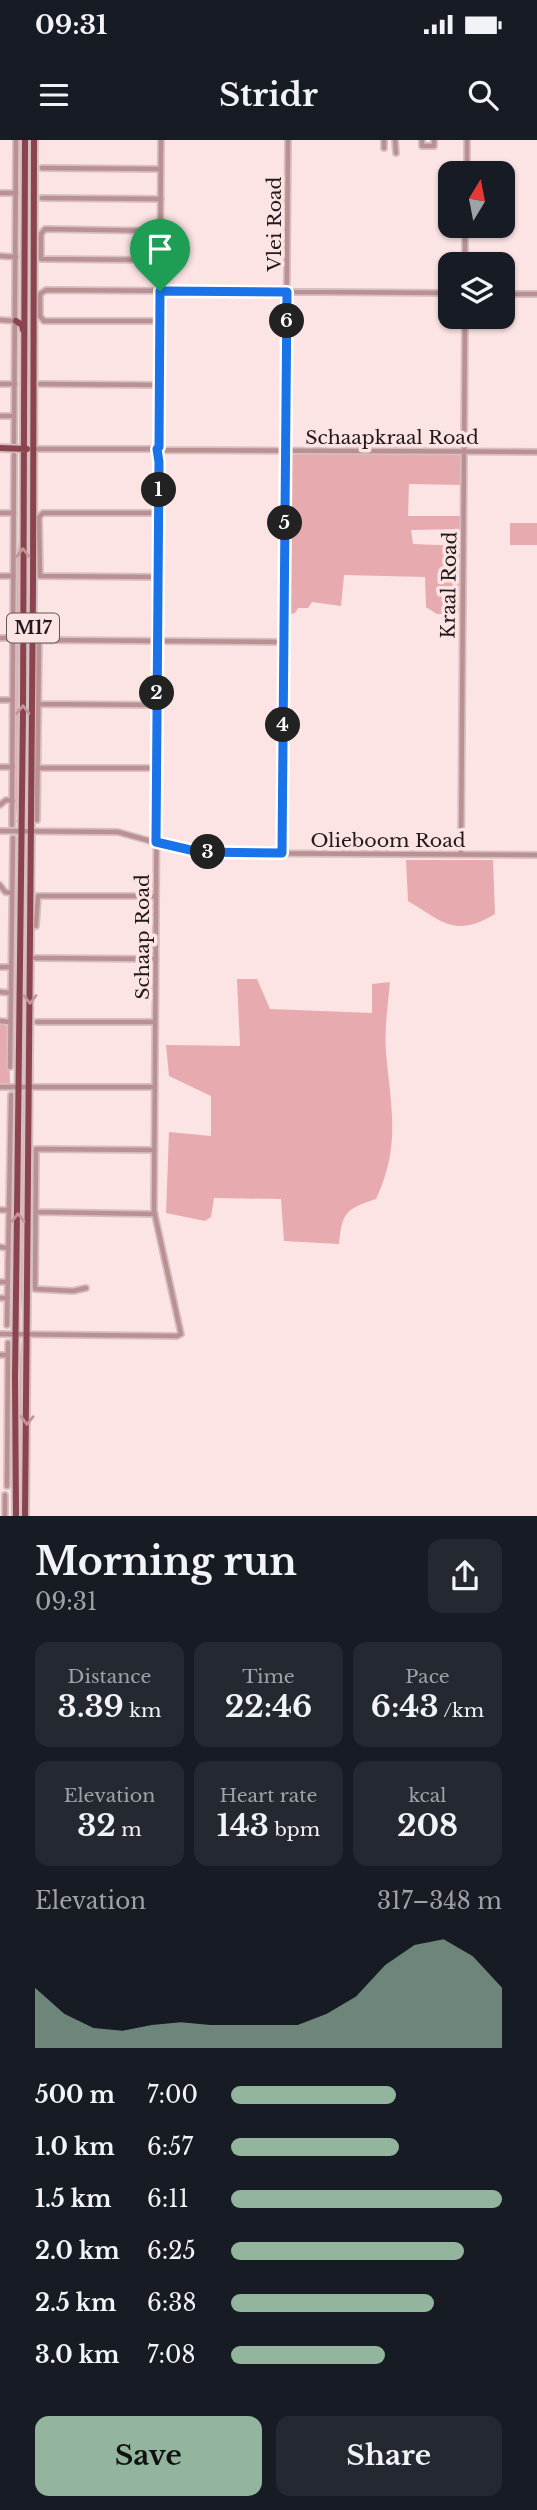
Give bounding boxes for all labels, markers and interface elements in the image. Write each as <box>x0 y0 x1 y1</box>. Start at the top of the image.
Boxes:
text: 09:31 <box>35 9 107 41</box>
text: Stridr <box>219 75 318 115</box>
icon: menu <box>35 76 73 114</box>
icon: search <box>464 76 502 114</box>
north arrow <box>438 161 514 238</box>
map controls <box>438 161 515 329</box>
street label: Vlei Road <box>263 176 286 272</box>
pin <box>130 219 190 291</box>
icon: arrive <box>141 230 179 268</box>
button: layers <box>438 252 515 329</box>
pin: 6 <box>270 304 304 338</box>
text: 6 <box>280 309 293 332</box>
street label: Schaapkraal Road <box>305 426 479 449</box>
pin: 1 <box>142 472 176 508</box>
text: 1 <box>154 478 163 501</box>
pin: 5 <box>268 506 302 540</box>
text: 5 <box>279 511 290 534</box>
street label: Kraal Road <box>437 531 461 639</box>
one-way arrow <box>15 547 31 557</box>
road number: M17 <box>7 614 59 642</box>
pin: 2 <box>140 676 174 710</box>
text: 2 <box>150 681 163 704</box>
one-way arrow <box>15 704 31 715</box>
pin: 4 <box>266 708 300 742</box>
text: 4 <box>276 713 289 736</box>
street label: Olieboom Road <box>311 829 466 852</box>
pin: 3 <box>190 834 226 870</box>
text: 3 <box>201 840 214 863</box>
street label: Schaap Road <box>131 874 154 1000</box>
one-way arrow <box>22 994 38 1005</box>
one-way arrow <box>10 1212 26 1222</box>
one-way arrow <box>19 1415 34 1426</box>
text: Morning run <box>35 1538 297 1585</box>
button: share <box>428 1539 502 1613</box>
text: 09:31 <box>35 1588 97 1616</box>
text: Distance <box>68 1665 151 1688</box>
text: Time <box>242 1665 295 1688</box>
text: Pace <box>405 1665 450 1688</box>
text: 3.39 <box>58 1688 124 1725</box>
text: 22:46 <box>225 1688 312 1725</box>
text: 6:43 <box>371 1688 439 1725</box>
text: km <box>124 1699 161 1722</box>
text: /km <box>439 1699 484 1722</box>
text: Elevation <box>64 1784 155 1807</box>
text: Heart rate <box>220 1784 317 1807</box>
text: kcal <box>409 1784 446 1807</box>
text: 32 <box>77 1807 116 1844</box>
text: 143 <box>217 1807 269 1844</box>
text: 208 <box>397 1807 458 1844</box>
text: m <box>116 1818 142 1841</box>
text: bpm <box>269 1818 320 1841</box>
text: Elevation <box>35 1887 146 1915</box>
text: 317–348 m <box>377 1887 502 1915</box>
text: 500 m <box>35 2081 115 2109</box>
text: 7:00 <box>147 2081 198 2109</box>
text: 1.0 km <box>35 2133 115 2161</box>
text: 6:57 <box>147 2133 193 2161</box>
text: 1.5 km <box>35 2185 112 2213</box>
text: 6:11 <box>147 2185 189 2213</box>
text: 2.0 km <box>35 2237 120 2265</box>
text: 6:25 <box>147 2237 196 2265</box>
text: 2.5 km <box>35 2289 116 2317</box>
text: 6:38 <box>147 2289 196 2317</box>
text: 3.0 km <box>35 2341 119 2369</box>
text: 7:08 <box>147 2341 195 2369</box>
button: Save <box>35 2416 262 2496</box>
button: Share <box>276 2416 502 2496</box>

